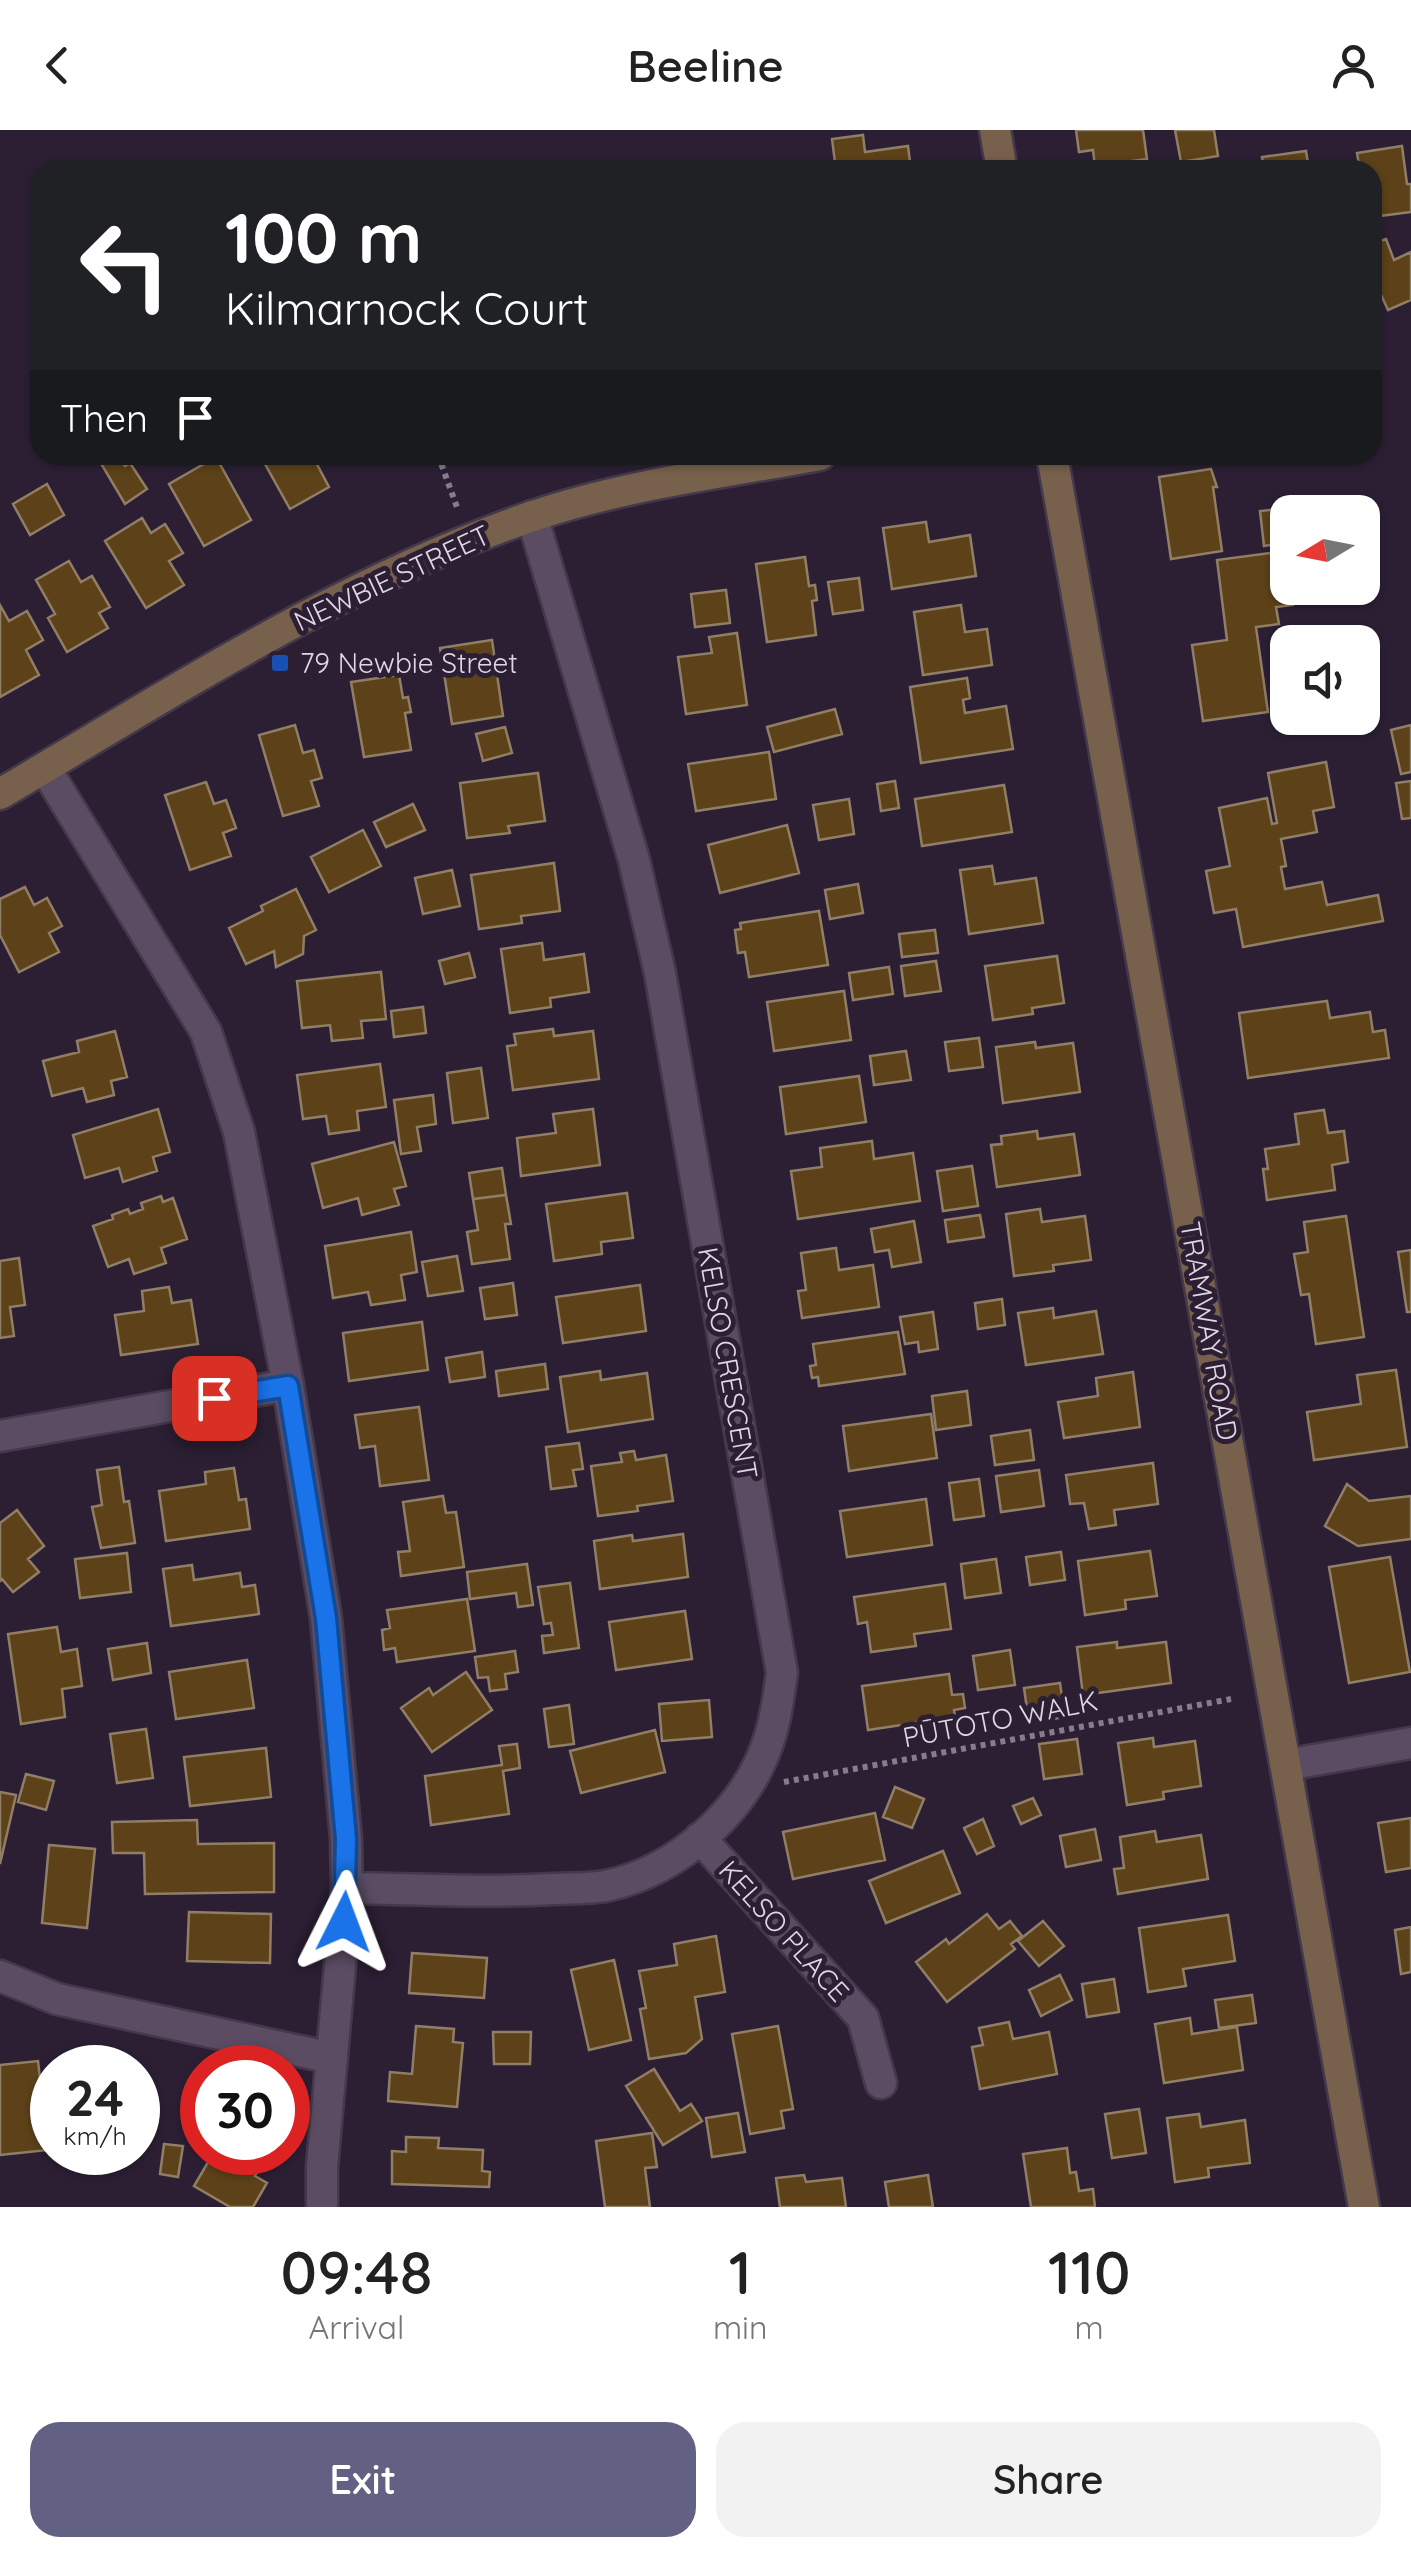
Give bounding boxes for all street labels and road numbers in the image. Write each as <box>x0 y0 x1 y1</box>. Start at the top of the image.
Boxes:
street label: NEWBIE STREET <box>288 517 495 638</box>
street label: TRAMWAY ROAD <box>1173 1219 1246 1443</box>
street label: KELSO CRESCENT <box>691 1244 766 1482</box>
street label: PŪTOTO WALK <box>900 1682 1100 1755</box>
street label: KELSO PLACE <box>712 1853 857 2009</box>

